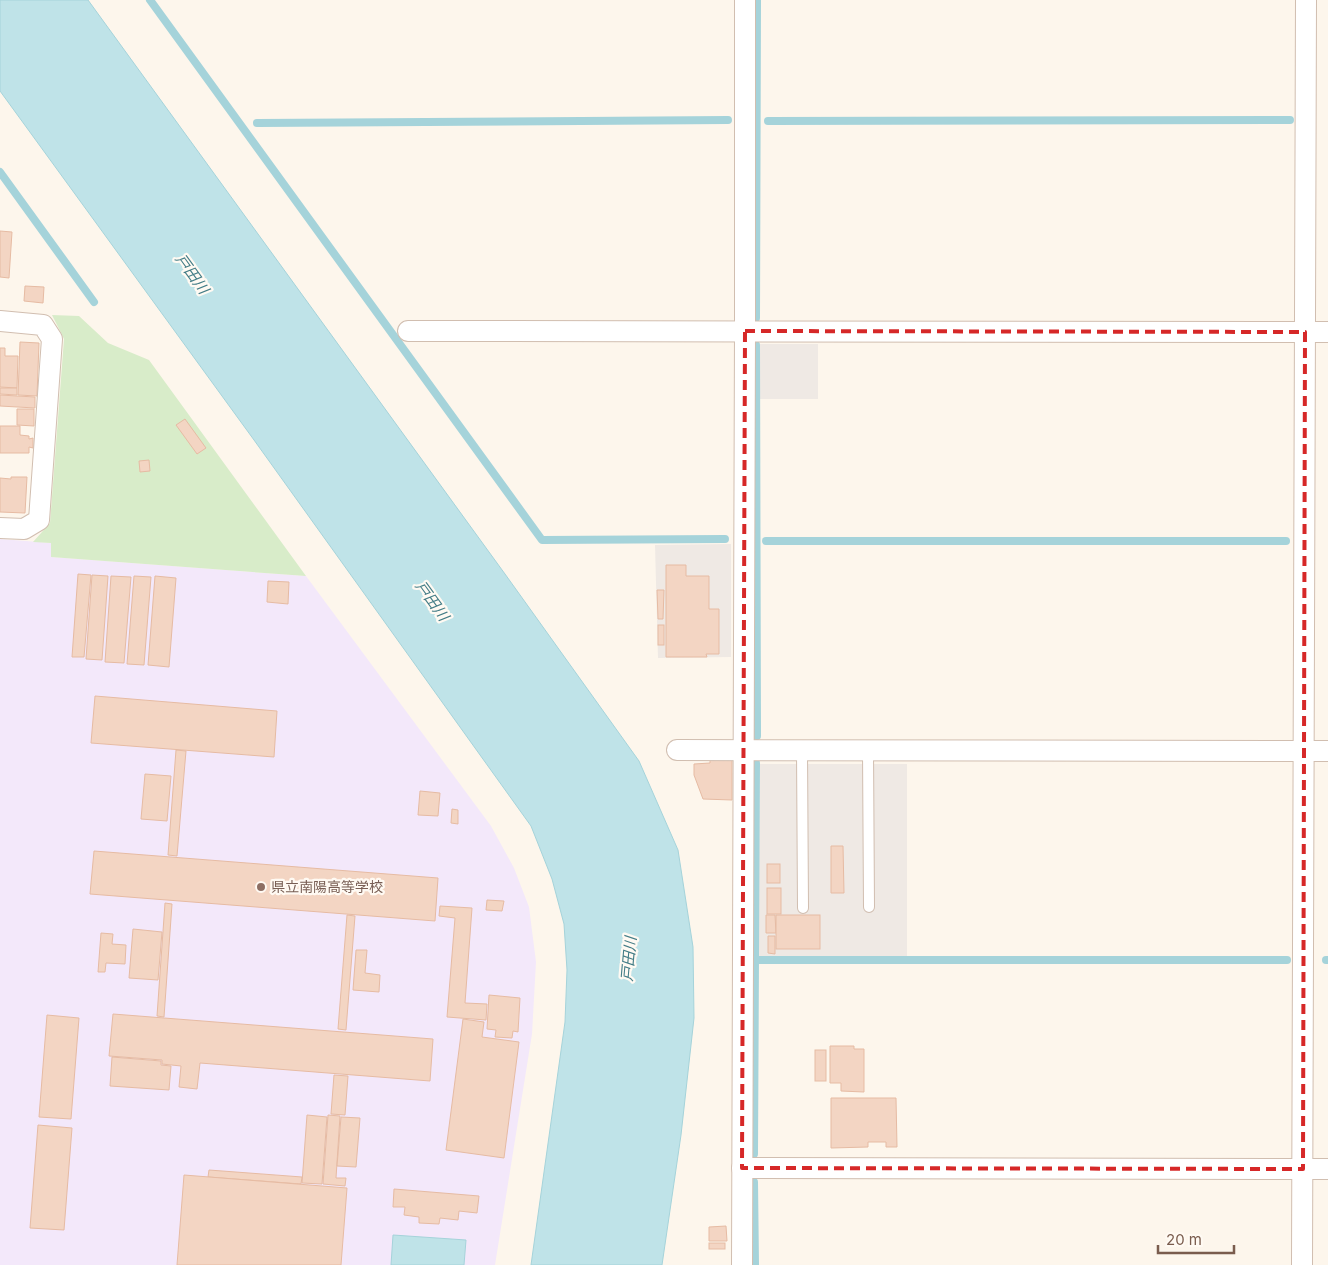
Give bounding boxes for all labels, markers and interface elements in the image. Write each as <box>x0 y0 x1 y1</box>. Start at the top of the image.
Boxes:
water label: 戸田川 <box>171 250 214 299</box>
water label: 戸田川 <box>411 577 454 626</box>
place label: 県立南陽高等学校 <box>271 878 383 895</box>
marker: 県立南陽高等学校 <box>255 881 267 893</box>
water label: 戸田川 <box>617 934 640 982</box>
scale bar <box>1158 1222 1234 1254</box>
text: 20 m <box>1166 1230 1202 1249</box>

